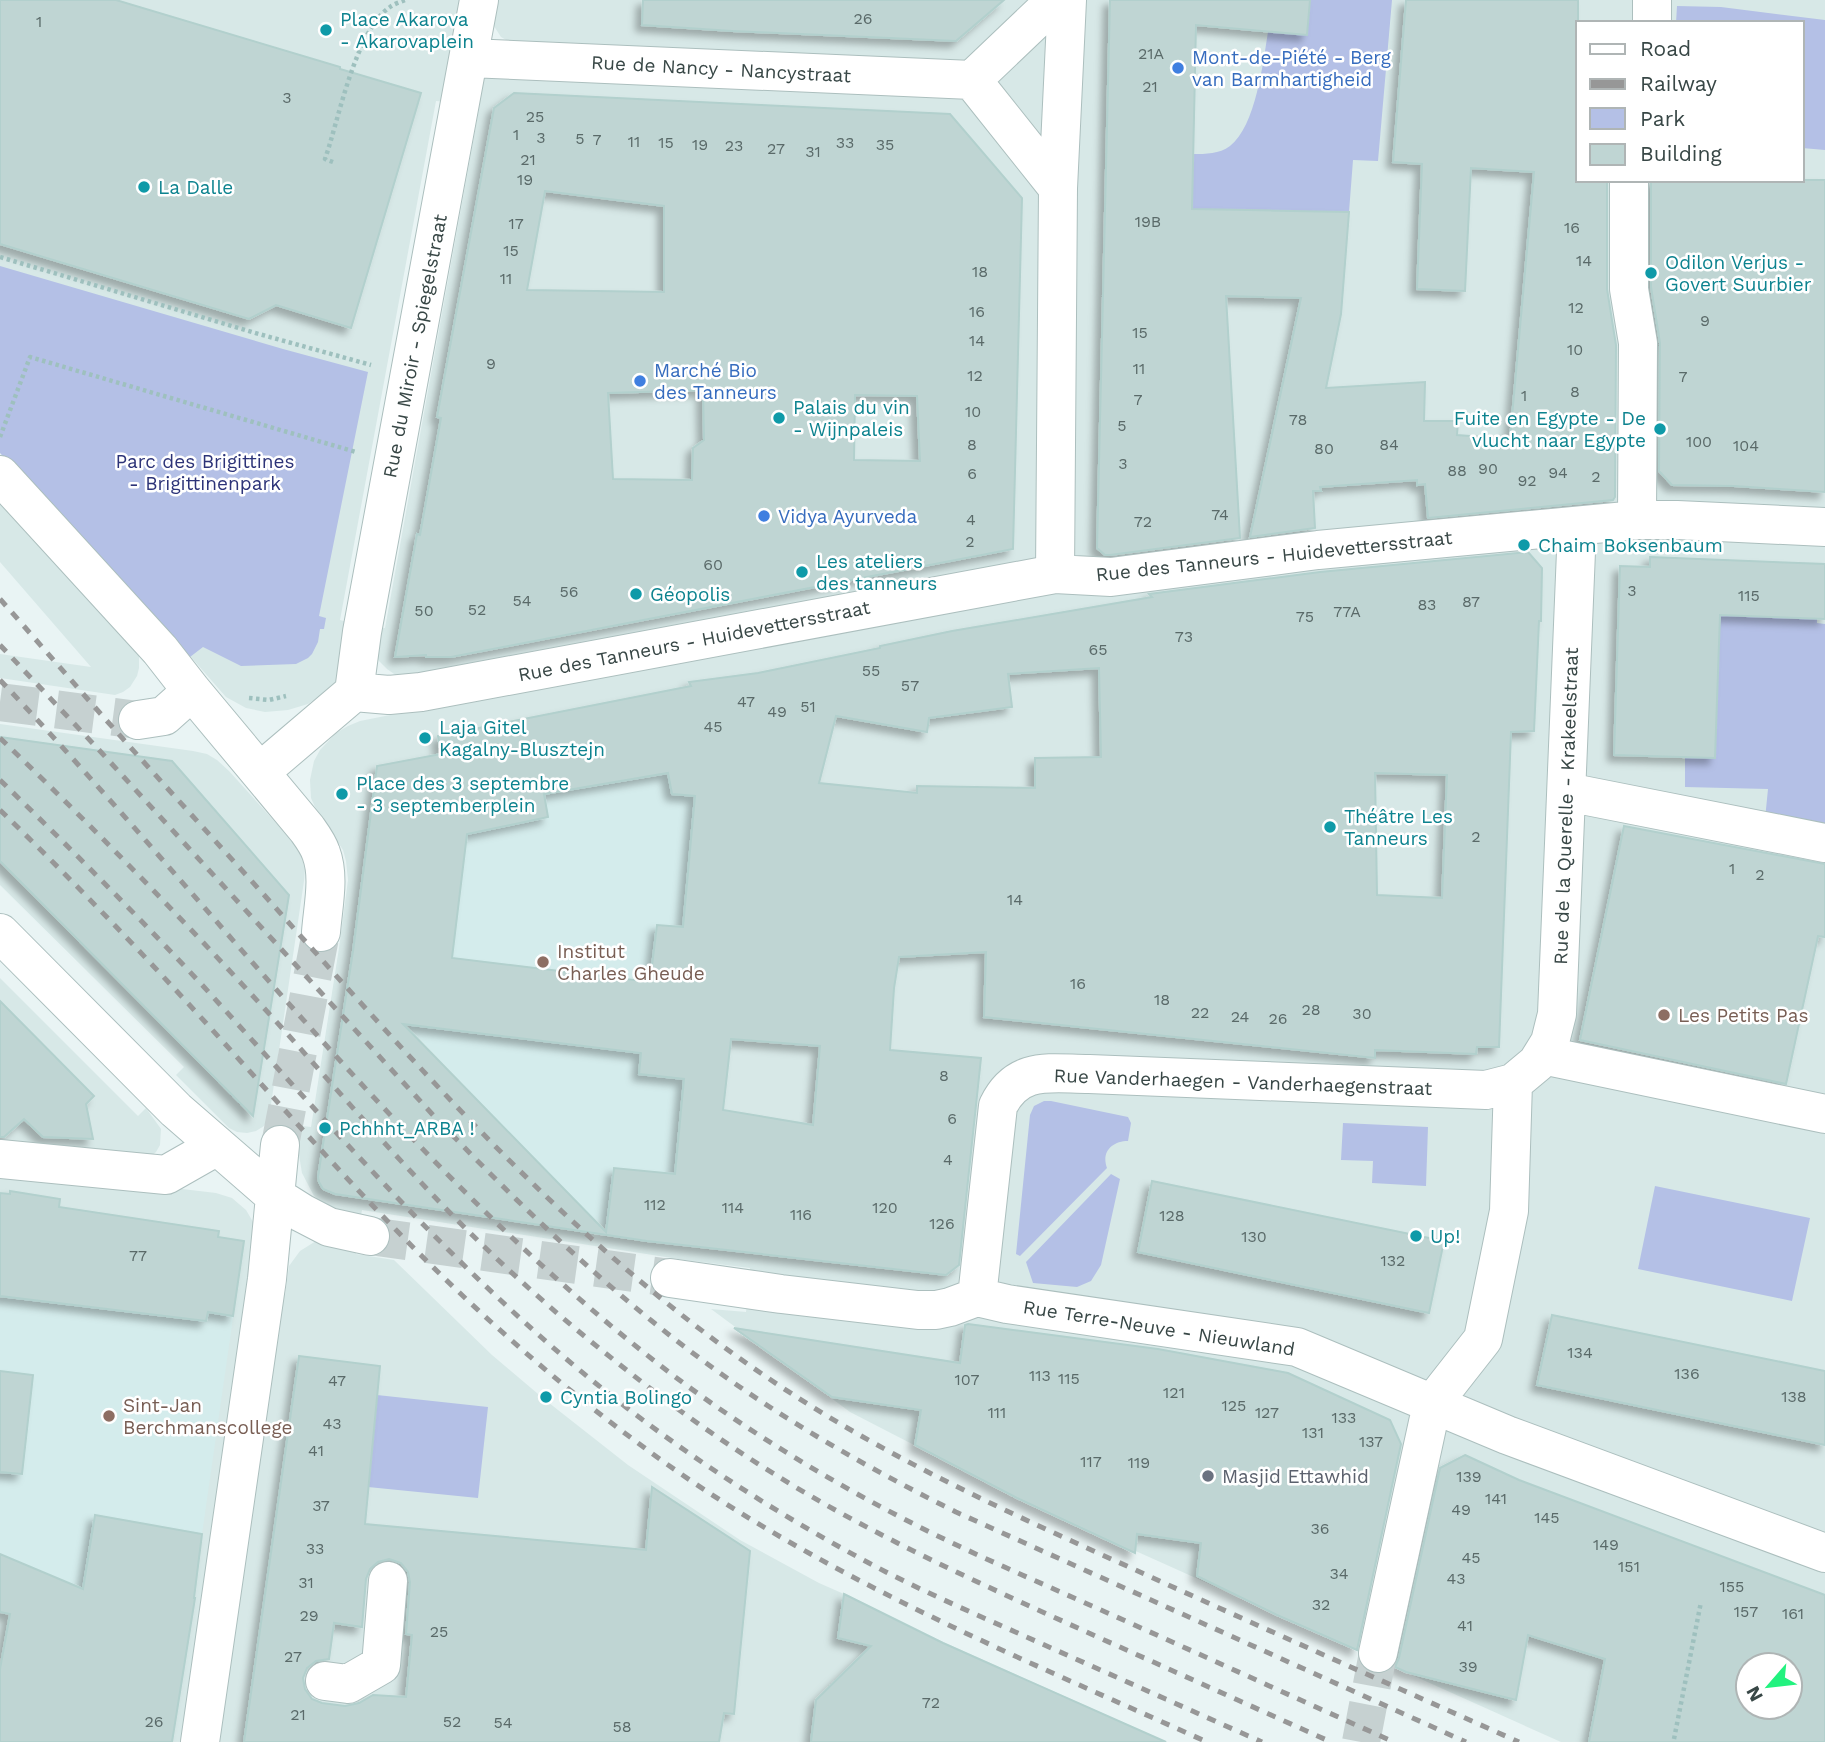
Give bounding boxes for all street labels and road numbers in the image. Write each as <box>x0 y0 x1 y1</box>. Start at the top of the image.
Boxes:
street label: Rue de Nancy - Nancystraat <box>590 51 852 87</box>
street label: Rue du Miroir - Spiegelstraat <box>378 212 452 480</box>
street label: Rue des Tanneurs - Huidevettersstraat <box>1095 526 1453 586</box>
street label: Rue des Tanneurs - Huidevettersstraat <box>516 596 872 686</box>
street label: Rue de la Querelle - Krakeelstraat <box>1549 647 1583 965</box>
street label: Rue Vanderhaegen - Vanderhaegenstraat <box>1053 1064 1433 1100</box>
street label: Rue Terre-Neuve - Nieuwland <box>1021 1295 1297 1361</box>

